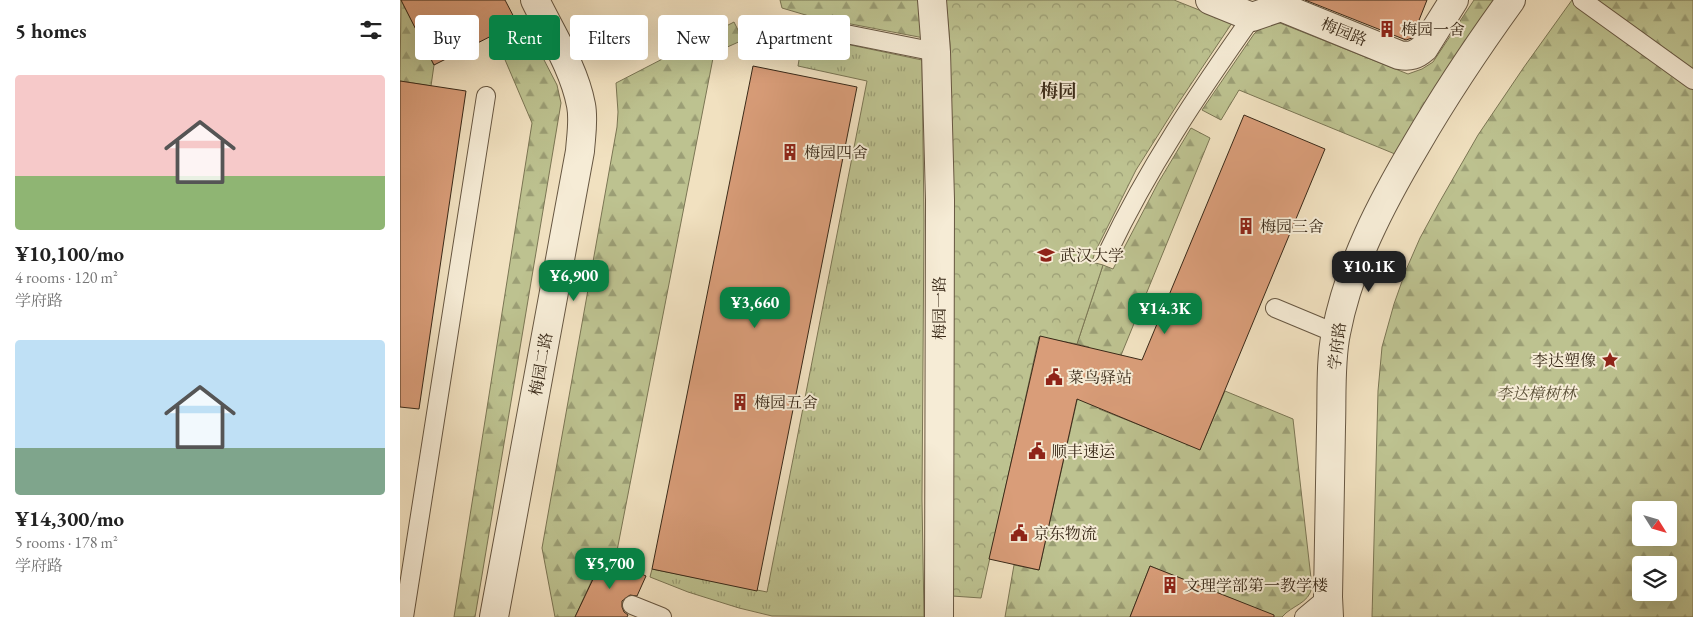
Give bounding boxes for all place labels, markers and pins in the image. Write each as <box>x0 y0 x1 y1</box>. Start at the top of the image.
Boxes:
building icon: 梅园一舍 <box>1377 19 1397 39</box>
place label: 梅园一舍 <box>1401 19 1465 40</box>
building icon: 梅园四舍 <box>780 142 800 162</box>
place label: 梅园四舍 <box>804 142 868 163</box>
building icon: 梅园三舍 <box>1236 216 1256 236</box>
place label: 梅园三舍 <box>1260 216 1324 237</box>
school or university icon: 武汉大学 <box>1036 245 1056 265</box>
place label: 武汉大学 <box>1060 245 1124 266</box>
pin: ¥10.1K <box>1328 250 1410 293</box>
pin: ¥6,900 <box>533 260 615 302</box>
pin: ¥3,660 <box>714 286 796 329</box>
pin: ¥14.3K <box>1124 292 1206 335</box>
place label: 李达塑像 <box>1532 350 1596 371</box>
place icon: 李达塑像 <box>1600 350 1620 370</box>
public building icon: 菜鸟驿站 <box>1044 367 1064 387</box>
place label: 菜鸟驿站 <box>1068 367 1132 388</box>
building icon: 梅园五舍 <box>730 392 750 412</box>
place label: 梅园五舍 <box>754 392 818 413</box>
public building icon: 顺丰速运 <box>1027 441 1047 461</box>
place label: 顺丰速运 <box>1051 441 1115 462</box>
public building icon: 京东物流 <box>1009 523 1029 543</box>
place label: 京东物流 <box>1033 523 1097 544</box>
pin: ¥5,700 <box>569 548 651 590</box>
building icon: 文理学部第一教学楼 <box>1160 575 1180 595</box>
place label: 文理学部第一教学楼 <box>1184 575 1328 596</box>

